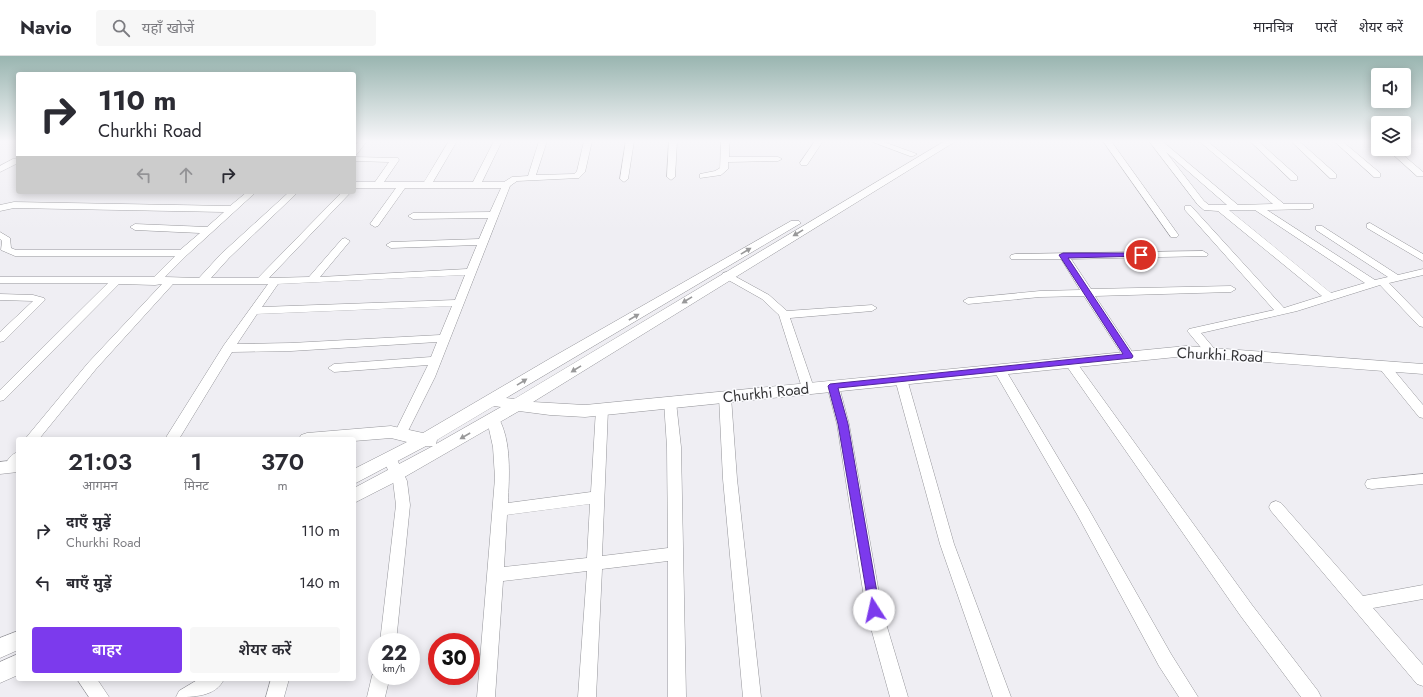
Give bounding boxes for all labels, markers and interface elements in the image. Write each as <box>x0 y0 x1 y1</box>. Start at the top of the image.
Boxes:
search box <box>96 10 376 46</box>
text: Navio <box>20 14 72 41</box>
icon: search <box>110 17 132 39</box>
text: यहाँ खोजें <box>142 17 194 39</box>
text: मानचित्र <box>1253 17 1293 37</box>
text: परतें <box>1315 17 1337 37</box>
text: शेयर करें <box>1359 17 1403 37</box>
map controls <box>1371 68 1411 156</box>
button: sound <box>1371 68 1411 108</box>
text: 110 m <box>98 80 176 121</box>
icon: right <box>32 88 84 140</box>
button: layers <box>1371 116 1411 156</box>
text: Churkhi Road <box>98 118 202 144</box>
icon: left <box>133 164 155 186</box>
icon: ahead <box>175 164 197 186</box>
icon: right <box>217 164 239 186</box>
one-way arrow <box>792 229 804 236</box>
pin <box>1124 238 1158 272</box>
icon: arrive <box>1130 244 1152 266</box>
one-way arrow <box>740 248 752 255</box>
one-way arrow <box>681 297 693 304</box>
one-way arrow <box>628 313 640 320</box>
street label: Churkhi Road <box>1176 342 1264 368</box>
one-way arrow <box>570 365 582 372</box>
street label: Churkhi Road <box>722 378 810 408</box>
one-way arrow <box>516 379 528 386</box>
one-way arrow <box>459 433 471 440</box>
text: 21:03 <box>68 444 132 479</box>
text: 1 <box>191 444 202 479</box>
text: 370 <box>261 444 304 479</box>
text: आगमन <box>82 476 118 495</box>
text: मिनट <box>184 476 209 495</box>
text: m <box>277 476 288 495</box>
text: दाएँ मुड़ें <box>66 511 111 533</box>
icon: right <box>32 520 54 542</box>
text: 110 m <box>301 520 340 542</box>
text: Churkhi Road <box>66 533 141 552</box>
icon: left <box>32 572 54 594</box>
text: बाएँ मुड़ें <box>66 572 112 594</box>
text: 140 m <box>299 572 340 594</box>
position arrow <box>853 589 895 631</box>
button: बाहर <box>32 627 182 673</box>
button: शेयर करें <box>190 627 340 673</box>
speed limit sign: 30 <box>428 633 480 685</box>
text: 22 <box>381 639 407 668</box>
text: km/h <box>383 661 405 676</box>

